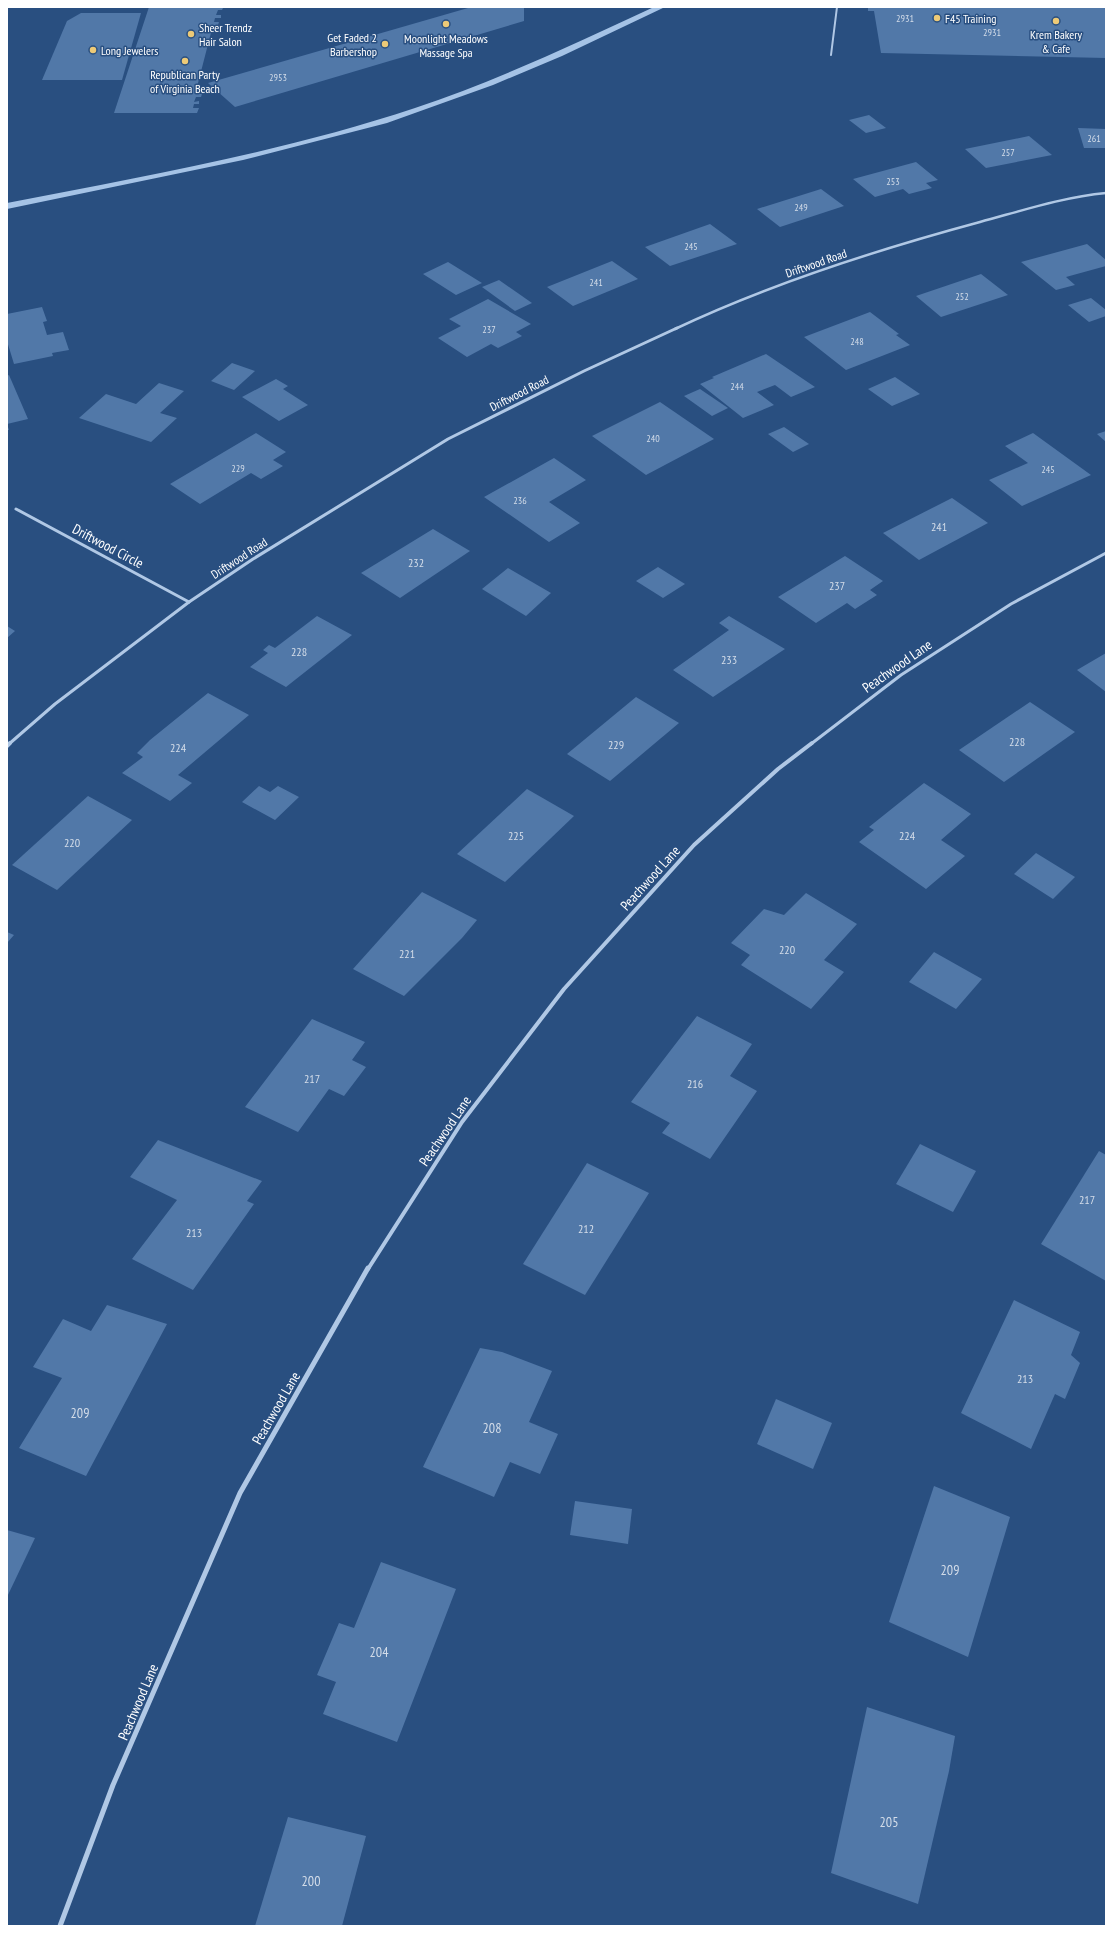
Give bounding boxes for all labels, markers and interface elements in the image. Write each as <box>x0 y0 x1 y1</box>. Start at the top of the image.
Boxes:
place label: F45 Training <box>945 11 996 26</box>
house number: 2931 <box>896 12 914 25</box>
marker: F45 Training <box>932 13 942 23</box>
marker: Krem Bakery & Cafe <box>1051 16 1061 26</box>
marker: Moonlight Meadows Massage Spa <box>441 19 451 29</box>
place label: Sheer Trendz Hair Salon <box>199 20 252 49</box>
house number: 2931 <box>983 26 1001 39</box>
place label: Krem Bakery & Cafe <box>1030 27 1082 56</box>
marker: Sheer Trendz Hair Salon <box>186 29 196 39</box>
place label: Get Faded 2 Barbershop <box>327 30 377 59</box>
place label: Moonlight Meadows Massage Spa <box>404 31 488 60</box>
marker: Get Faded 2 Barbershop <box>380 39 390 49</box>
place label: Long Jewelers <box>101 43 158 58</box>
marker: Long Jewelers <box>88 45 98 55</box>
marker: Republican Party of Virginia Beach <box>180 56 190 66</box>
place label: Republican Party of Virginia Beach <box>150 67 220 96</box>
house number: 2953 <box>269 71 287 84</box>
house number: 261 <box>1087 132 1101 145</box>
house number: 257 <box>1001 146 1015 159</box>
house number: 253 <box>886 175 900 188</box>
house number: 249 <box>794 201 808 214</box>
house number: 245 <box>684 240 698 253</box>
street label: Driftwood Road <box>783 245 849 281</box>
house number: 241 <box>589 276 603 289</box>
house number: 252 <box>955 290 969 303</box>
house number: 237 <box>482 323 496 336</box>
house number: 248 <box>850 335 864 348</box>
street label: Driftwood Road <box>487 372 551 414</box>
house number: 244 <box>730 380 744 393</box>
house number: 240 <box>646 432 660 445</box>
house number: 229 <box>231 462 245 475</box>
house number: 245 <box>1041 463 1055 476</box>
house number: 236 <box>513 494 527 507</box>
house number: 241 <box>931 519 947 534</box>
street label: Driftwood Circle <box>69 520 147 572</box>
street label: Driftwood Road <box>208 534 270 582</box>
house number: 232 <box>408 555 424 570</box>
house number: 237 <box>829 578 845 593</box>
street label: Peachwood Lane <box>859 635 935 697</box>
house number: 228 <box>291 644 307 659</box>
house number: 233 <box>721 652 737 667</box>
house number: 228 <box>1009 734 1025 749</box>
house number: 229 <box>608 737 624 752</box>
house number: 224 <box>170 740 187 755</box>
house number: 225 <box>508 828 524 843</box>
house number: 224 <box>899 828 916 843</box>
house number: 220 <box>64 835 80 850</box>
street label: Peachwood Lane <box>616 842 684 914</box>
house number: 220 <box>779 942 795 957</box>
house number: 221 <box>399 946 415 961</box>
house number: 217 <box>304 1071 320 1086</box>
house number: 216 <box>687 1076 703 1091</box>
street label: Peachwood Lane <box>415 1092 475 1170</box>
house number: 217 <box>1079 1192 1095 1207</box>
house number: 212 <box>578 1221 594 1236</box>
house number: 213 <box>186 1225 202 1240</box>
street label: Peachwood Lane <box>248 1368 304 1448</box>
house number: 213 <box>1017 1371 1033 1386</box>
house number: 209 <box>71 1404 89 1422</box>
house number: 208 <box>483 1419 501 1437</box>
house number: 209 <box>941 1561 959 1579</box>
house number: 204 <box>370 1643 389 1661</box>
street label: Peachwood Lane <box>114 1661 162 1743</box>
house number: 205 <box>880 1813 898 1831</box>
house number: 200 <box>302 1872 320 1890</box>

